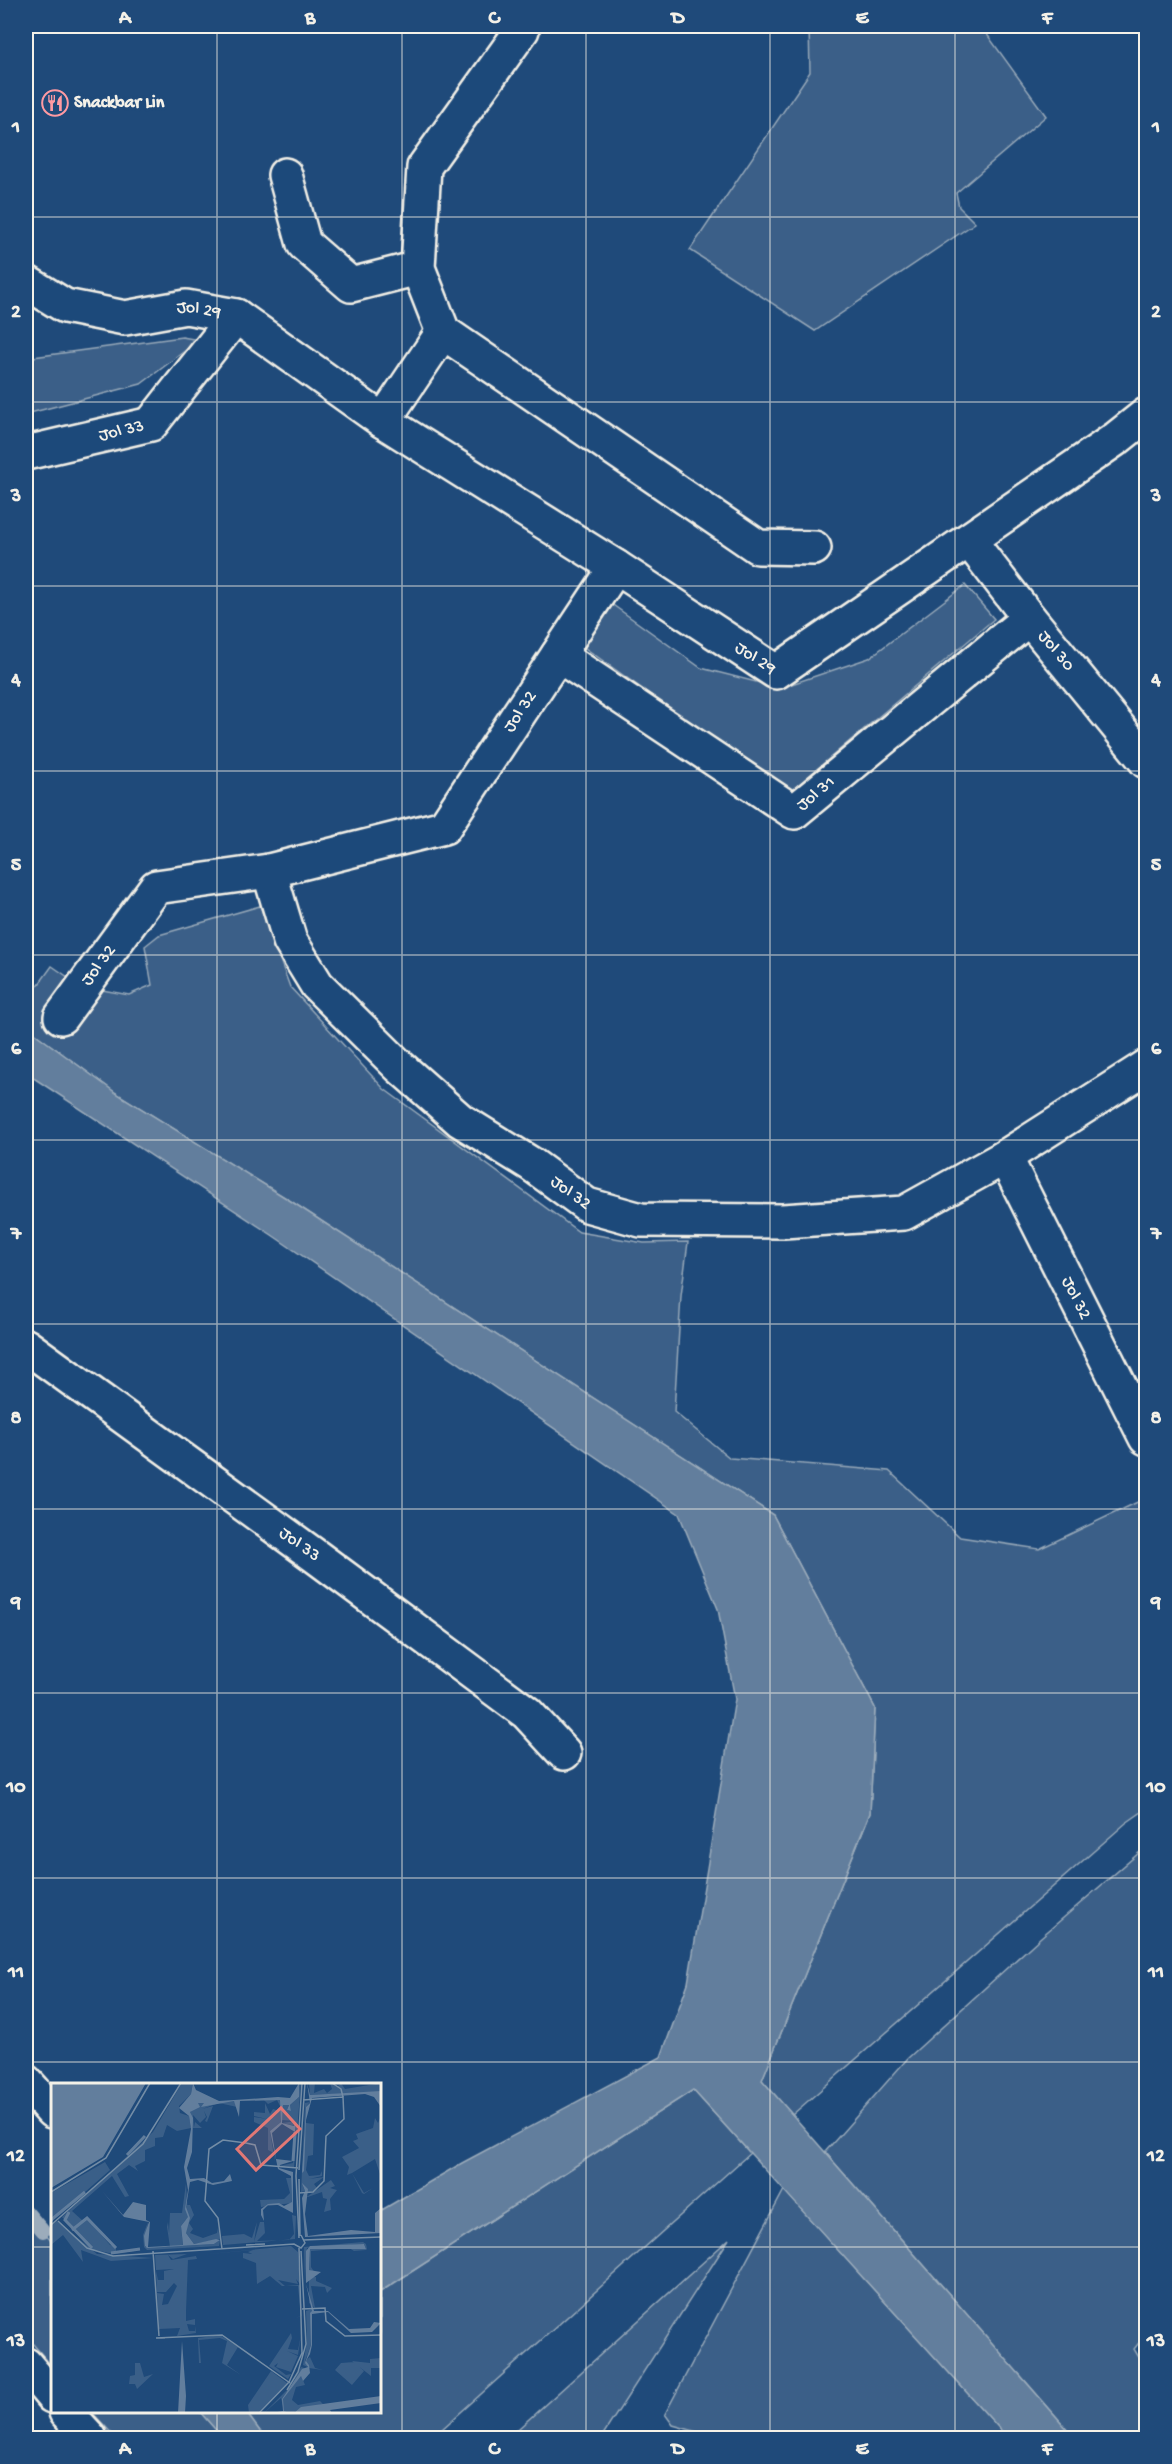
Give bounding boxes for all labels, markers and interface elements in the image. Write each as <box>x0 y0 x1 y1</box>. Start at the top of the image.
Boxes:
text: A <box>118 8 133 31</box>
text: B <box>304 8 316 31</box>
text: C <box>488 8 502 31</box>
text: D <box>669 8 685 31</box>
text: E <box>856 8 870 31</box>
text: F <box>1041 8 1054 31</box>
restaurant icon: Snackbar Lin <box>40 88 70 118</box>
place label: Snackbar Lin <box>74 93 165 114</box>
text: 1 <box>11 117 20 140</box>
text: 1 <box>1151 117 1160 140</box>
street label: Jol 29 <box>175 296 223 324</box>
text: 2 <box>11 302 21 325</box>
text: 2 <box>1151 302 1161 325</box>
street label: Jol 33 <box>97 415 146 446</box>
text: 3 <box>10 486 21 509</box>
text: 3 <box>1150 486 1161 509</box>
street label: Jol 30 <box>1033 626 1079 676</box>
street label: Jol 29 <box>731 637 780 680</box>
text: 4 <box>10 670 21 693</box>
text: 4 <box>1150 670 1161 693</box>
street label: Jol 32 <box>499 687 542 736</box>
street label: Jol 31 <box>792 772 840 816</box>
text: 5 <box>11 855 22 878</box>
text: 5 <box>1151 855 1162 878</box>
street label: Jol 32 <box>77 941 121 990</box>
text: 6 <box>11 1039 22 1062</box>
text: 6 <box>1151 1039 1162 1062</box>
street label: Jol 32 <box>546 1171 595 1215</box>
text: 7 <box>10 1224 23 1247</box>
text: 7 <box>1150 1224 1163 1247</box>
street label: Jol 32 <box>1056 1273 1095 1323</box>
text: 8 <box>11 1408 22 1431</box>
text: 8 <box>1151 1408 1162 1431</box>
street label: Jol 33 <box>275 1523 324 1567</box>
text: 9 <box>10 1593 21 1616</box>
text: 9 <box>1150 1593 1161 1616</box>
text: 10 <box>5 1777 26 1800</box>
text: 10 <box>1145 1777 1166 1800</box>
text: 11 <box>7 1962 24 1985</box>
text: 11 <box>1147 1962 1164 1985</box>
inset map <box>51 2083 381 2413</box>
text: 12 <box>6 2146 25 2169</box>
text: 12 <box>1146 2146 1165 2169</box>
text: 13 <box>6 2331 25 2354</box>
text: 13 <box>1146 2331 1165 2354</box>
text: A <box>118 2439 133 2462</box>
text: B <box>304 2439 316 2462</box>
text: C <box>488 2439 502 2462</box>
text: D <box>669 2439 685 2462</box>
text: E <box>856 2439 870 2462</box>
text: F <box>1041 2439 1054 2462</box>

